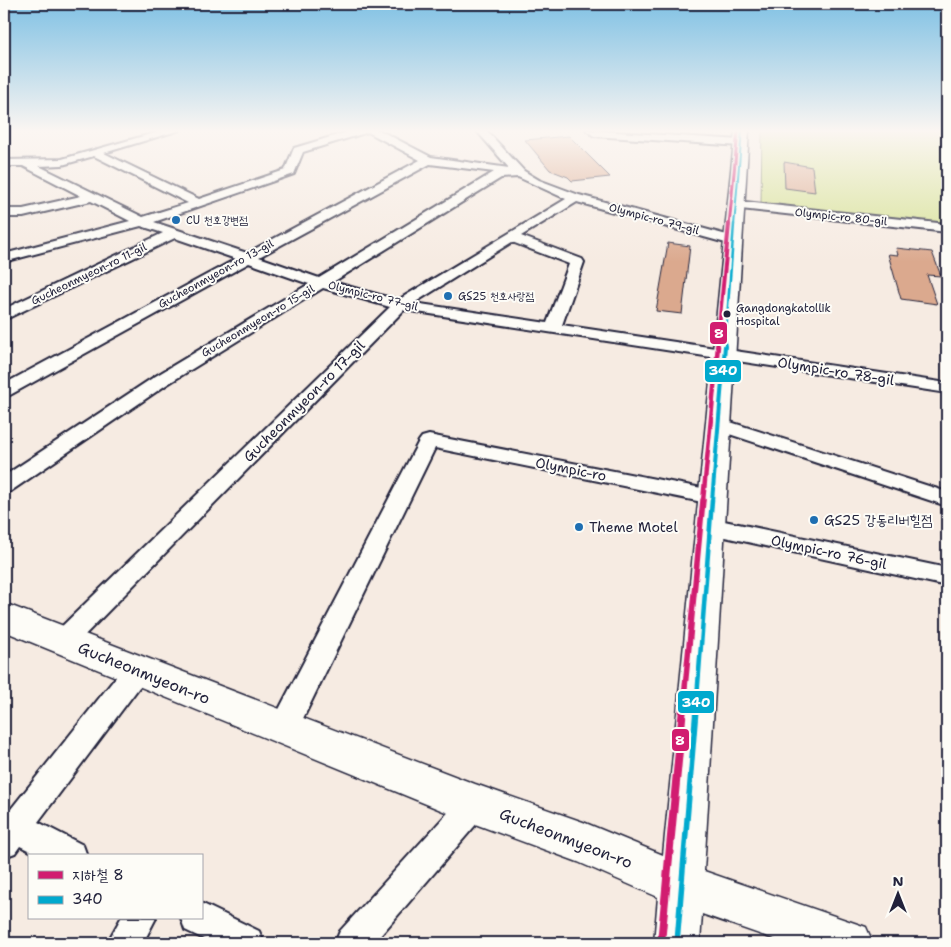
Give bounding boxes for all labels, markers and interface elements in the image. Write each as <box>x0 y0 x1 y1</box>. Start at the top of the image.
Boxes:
street label: Olympic-ro 79-gil <box>607 200 701 238</box>
street label: Olympic-ro 80-gil <box>794 205 889 229</box>
place label: CU 천호강변점 <box>186 213 248 228</box>
marker: CU 천호강변점 <box>170 214 182 226</box>
street label: Gucheonmyeon-ro 13-gil <box>156 236 277 312</box>
street label: Gucheonmyeon-ro 11-gil <box>29 239 150 309</box>
street label: Olympic-ro 77-gil <box>326 278 420 315</box>
street label: Gucheonmyeon-ro 15-gil <box>199 281 318 361</box>
place label: GS25 천호사랑점 <box>458 289 534 304</box>
marker: GS25 천호사랑점 <box>442 290 454 302</box>
place label: Gangdongkatollik Hospital <box>736 301 831 329</box>
marker: Gangdongkatollik Hospital <box>722 309 732 319</box>
line badge: 8 <box>709 321 728 345</box>
text: 8 <box>714 324 724 342</box>
street label: Gucheonmyeon-ro 17-gil <box>239 336 369 466</box>
street label: Olympic-ro 78-gil <box>776 353 896 389</box>
line badge: 340 <box>704 359 742 383</box>
text: 340 <box>708 361 738 379</box>
street label: Olympic-ro <box>534 453 608 485</box>
place label: GS25 강동리버힐점 <box>824 511 932 529</box>
marker: GS25 강동리버힐점 <box>808 514 820 526</box>
place label: Theme Motel <box>589 518 678 536</box>
marker: Theme Motel <box>573 521 585 533</box>
street label: Olympic-ro 76-gil <box>769 531 889 573</box>
street label: Gucheonmyeon-ro <box>75 637 213 709</box>
line badge: 340 <box>677 690 715 714</box>
text: 340 <box>681 693 711 711</box>
line badge: 8 <box>671 728 690 752</box>
text: 8 <box>675 731 685 749</box>
street label: Gucheonmyeon-ro <box>497 803 635 873</box>
legend <box>28 854 202 920</box>
text: 지하철 8 <box>72 865 124 885</box>
north arrow <box>874 870 924 920</box>
text: N <box>892 872 904 890</box>
text: 340 <box>72 889 103 909</box>

